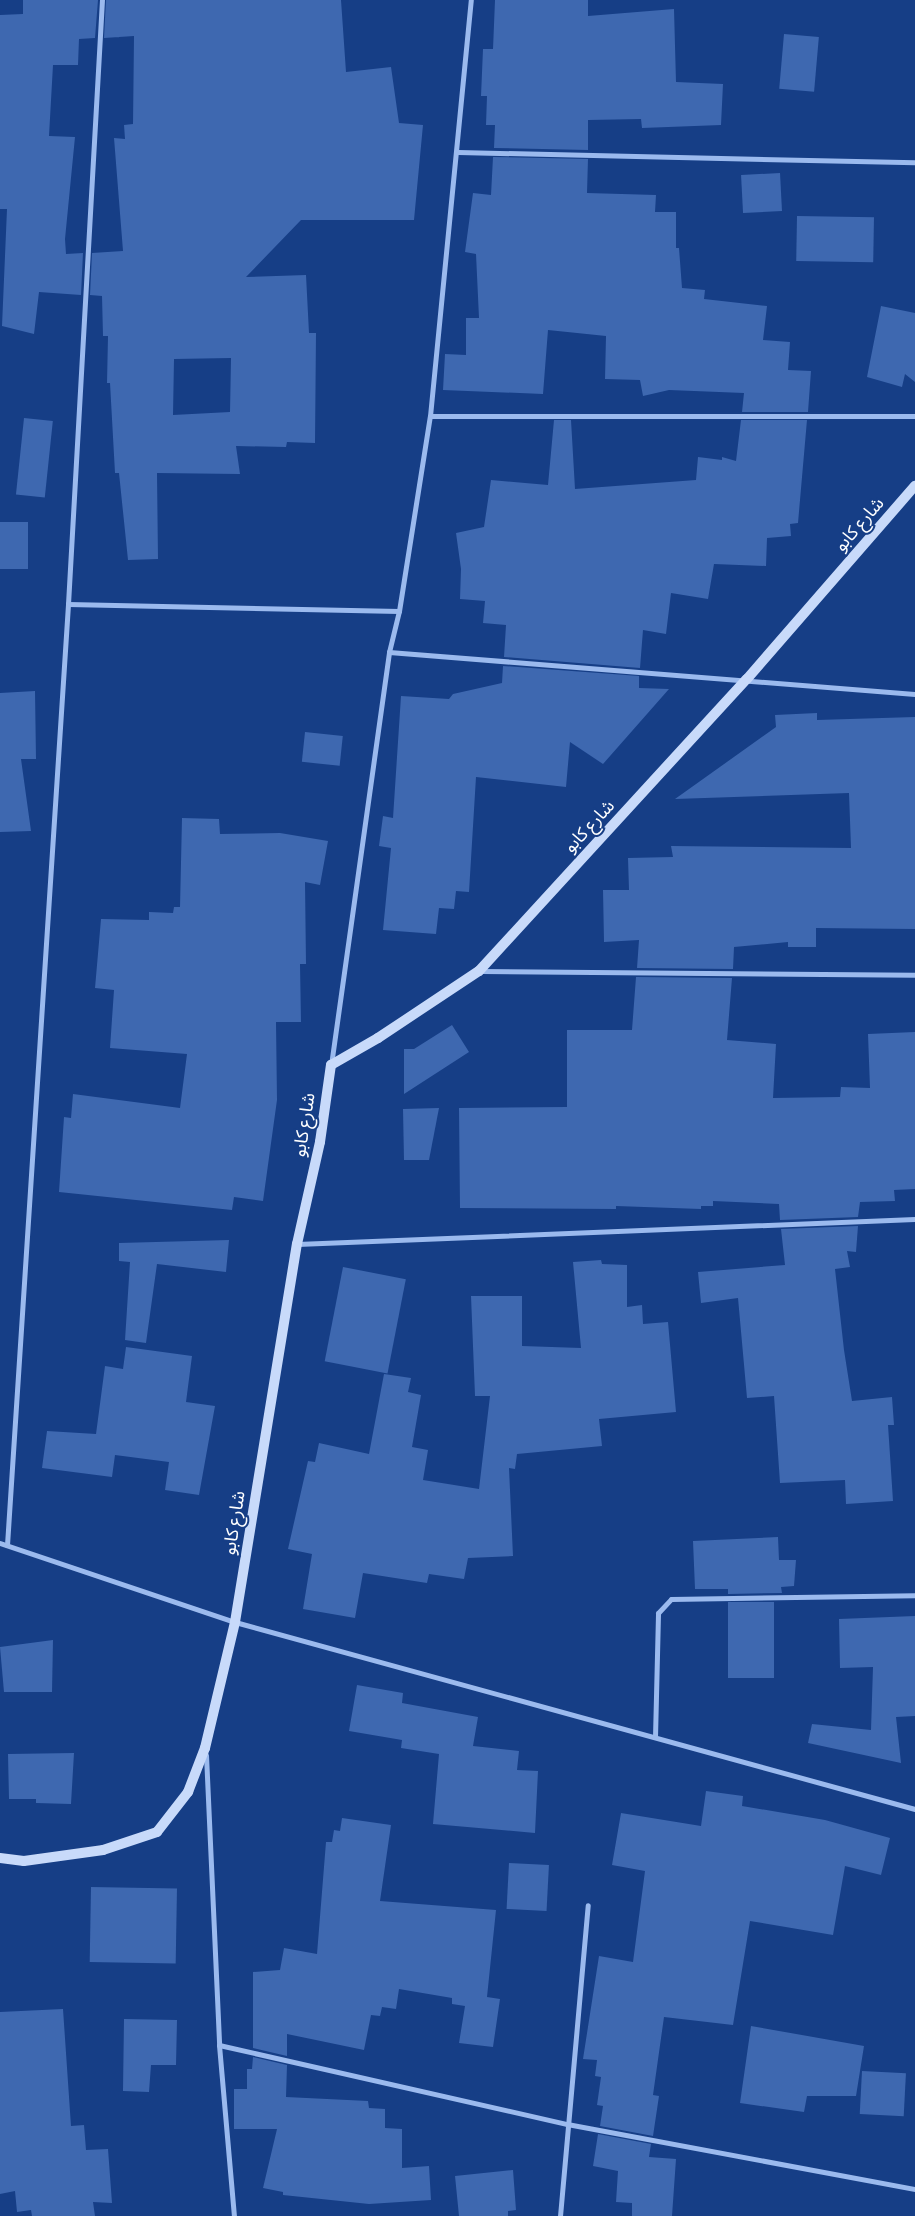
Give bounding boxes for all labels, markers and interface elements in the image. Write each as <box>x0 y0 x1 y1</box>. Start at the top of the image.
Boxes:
street label: شارع كابو <box>831 494 889 556</box>
street label: شارع كابو <box>560 796 620 858</box>
street label: شارع كابو <box>289 1091 321 1159</box>
street label: شارع كابو <box>219 1489 251 1557</box>

